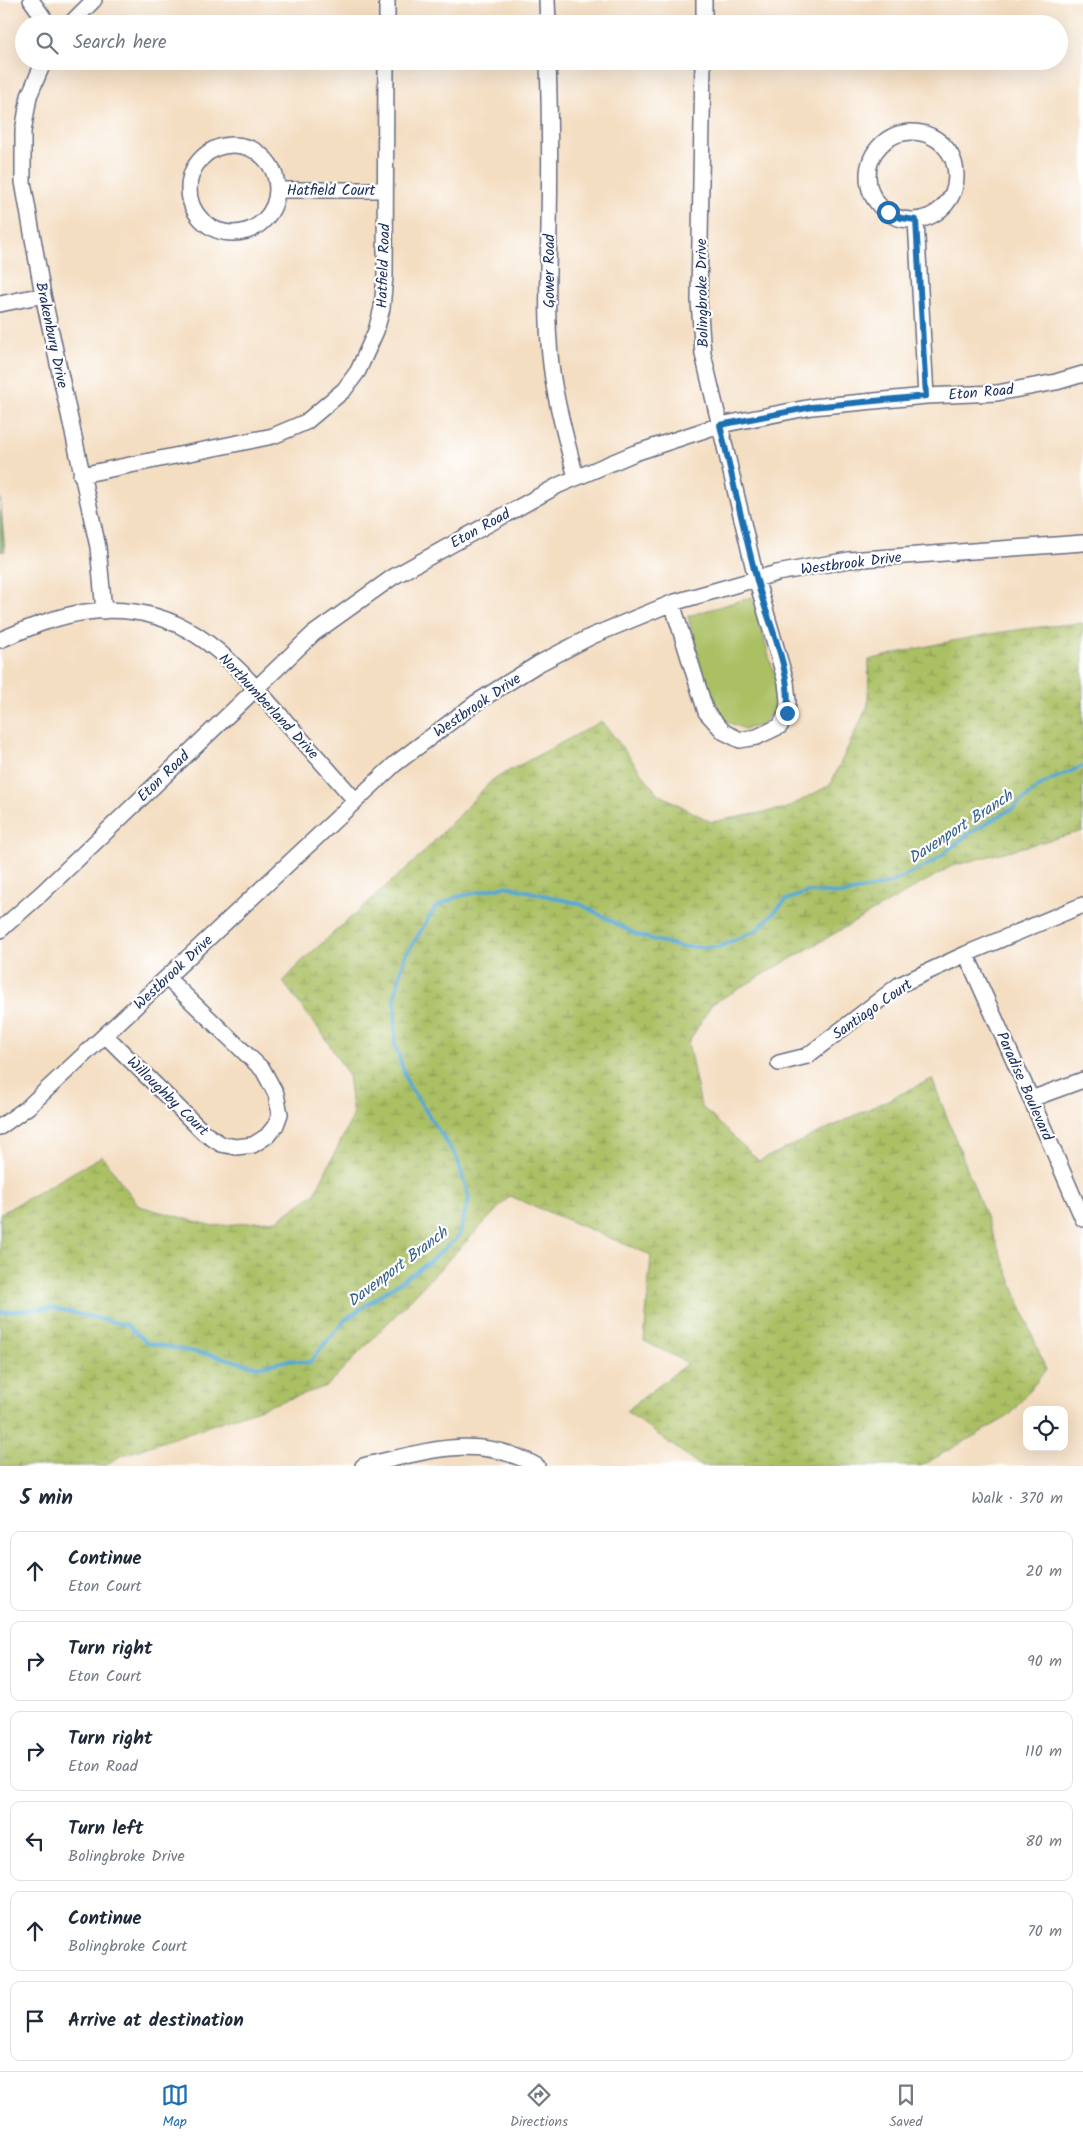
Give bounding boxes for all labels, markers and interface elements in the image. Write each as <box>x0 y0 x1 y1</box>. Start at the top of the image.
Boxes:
search box <box>15 15 1068 70</box>
text: Search here <box>73 28 167 58</box>
icon: search <box>33 29 61 57</box>
street label: Hatfield Court <box>287 179 375 203</box>
route start <box>877 201 900 224</box>
street label: Hatfield Road <box>371 223 397 309</box>
street label: Gower Road <box>538 234 562 308</box>
street label: Bolingbroke Drive <box>690 238 716 348</box>
street label: Brakenbury Drive <box>28 280 74 391</box>
street label: Eton Road <box>947 378 1015 408</box>
street label: Eton Road <box>446 502 515 555</box>
street label: Westbrook Drive <box>799 546 903 582</box>
street label: Northumberland Drive <box>212 648 324 766</box>
street label: Westbrook Drive <box>429 667 527 744</box>
route end <box>776 702 799 725</box>
street label: Eton Road <box>132 745 196 808</box>
water label: Davenport Branch <box>904 783 1019 871</box>
street label: Westbrook Drive <box>128 929 219 1016</box>
street label: Santiago Court <box>828 973 918 1046</box>
street label: Paradise Boulevard <box>989 1028 1059 1145</box>
street label: Willoughby Court <box>121 1051 214 1142</box>
water label: Davenport Branch <box>342 1220 455 1313</box>
map controls <box>1023 1406 1068 1451</box>
button: locate <box>1023 1406 1068 1451</box>
text: 5 min <box>20 1482 73 1515</box>
text: Walk · 370 m <box>971 1486 1063 1511</box>
text: Continue <box>68 1544 141 1574</box>
icon: ahead <box>21 1557 49 1585</box>
text: 20 m <box>1026 1559 1062 1584</box>
text: Eton Court <box>68 1574 142 1599</box>
text: Turn right <box>68 1634 153 1664</box>
icon: right <box>21 1647 49 1675</box>
text: 90 m <box>1027 1649 1062 1674</box>
text: Eton Court <box>68 1664 142 1689</box>
text: Turn right <box>68 1724 153 1754</box>
icon: right <box>21 1737 49 1765</box>
text: 110 m <box>1025 1739 1062 1764</box>
text: Eton Road <box>68 1754 138 1779</box>
text: Turn left <box>68 1814 143 1844</box>
icon: left <box>21 1827 49 1855</box>
text: 80 m <box>1025 1829 1062 1854</box>
text: Bolingbroke Drive <box>68 1844 185 1869</box>
text: Continue <box>68 1904 141 1934</box>
icon: ahead <box>21 1917 49 1945</box>
text: 70 m <box>1027 1919 1062 1944</box>
text: Bolingbroke Court <box>68 1934 187 1959</box>
text: Arrive at destination <box>68 2006 244 2036</box>
icon: arrive <box>21 2007 49 2035</box>
tab: Map <box>161 2081 189 2133</box>
tab: Directions <box>510 2081 568 2133</box>
tab: Saved <box>889 2081 922 2133</box>

